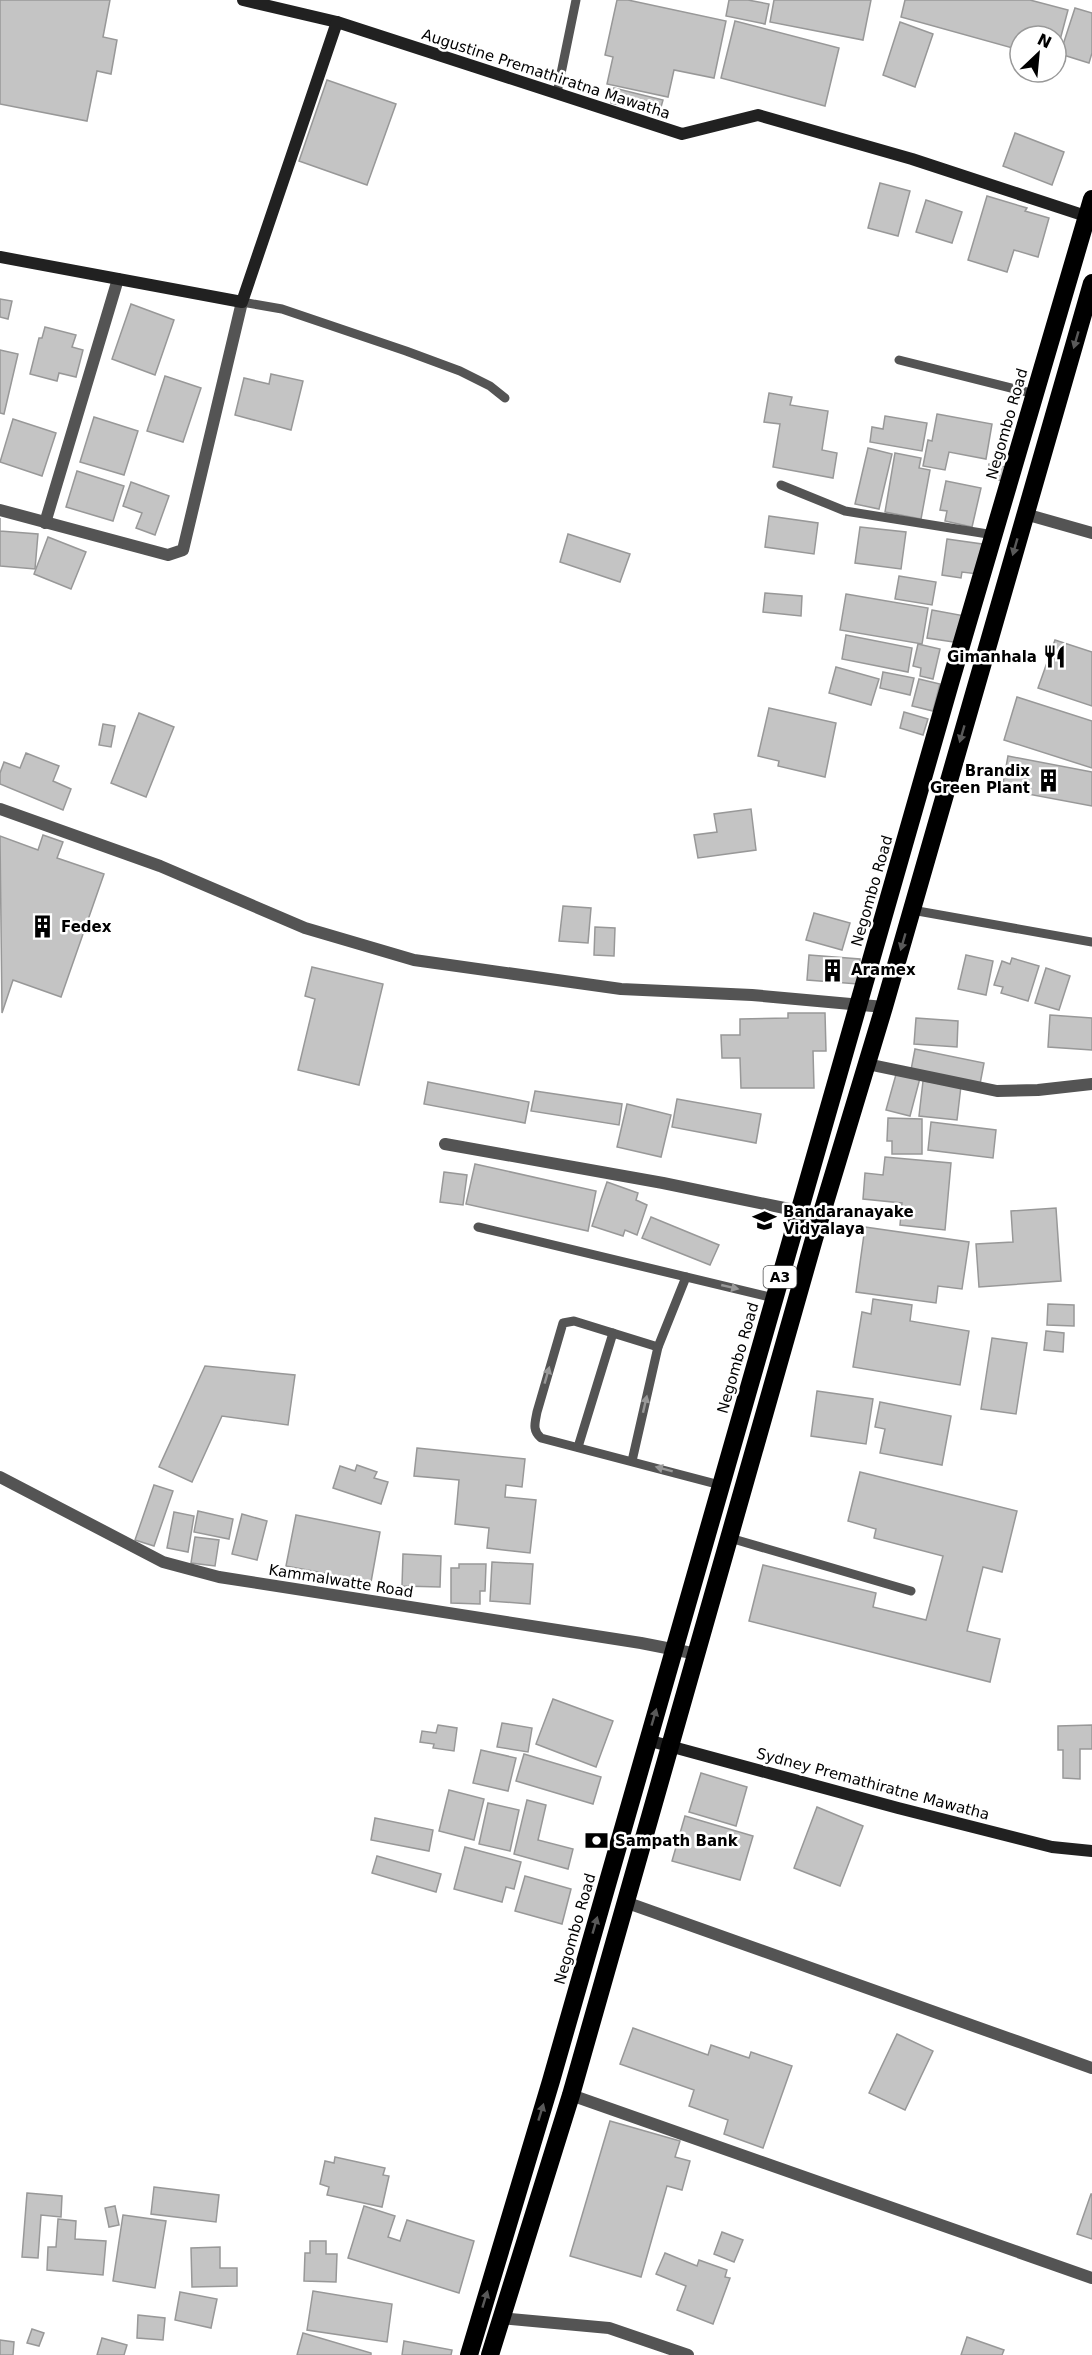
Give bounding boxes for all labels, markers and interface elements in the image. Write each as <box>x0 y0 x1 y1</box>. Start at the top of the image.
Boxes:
north arrow <box>1008 24 1068 84</box>
street label: Augustine Premathiratna Mawatha <box>419 25 673 123</box>
text: N <box>1034 29 1055 52</box>
one-way arrow <box>1071 331 1080 349</box>
street label: Negombo Road <box>983 366 1031 482</box>
one-way arrow <box>1010 538 1019 556</box>
restaurant icon: Gimanhala <box>1042 644 1068 670</box>
place label: Gimanhala <box>947 648 1037 666</box>
one-way arrow <box>957 726 966 744</box>
place label: Brandix Green Plant <box>930 762 1030 797</box>
building icon: Brandix Green Plant <box>1035 767 1061 793</box>
street label: Negombo Road <box>848 833 896 949</box>
building icon: Fedex <box>30 914 56 940</box>
place label: Fedex <box>61 918 112 936</box>
one-way arrow <box>898 933 907 951</box>
building icon: Aramex <box>820 957 846 983</box>
place label: Aramex <box>851 961 916 979</box>
place label: Bandaranayake Vidyalaya <box>783 1203 914 1238</box>
school or university icon: Bandaranayake Vidyalaya <box>752 1208 778 1234</box>
road number: A3 <box>764 1266 796 1288</box>
one-way arrow <box>721 1283 739 1293</box>
street label: Negombo Road <box>714 1300 762 1416</box>
one-way arrow <box>543 1366 552 1384</box>
one-way arrow <box>641 1394 650 1413</box>
one-way arrow <box>655 1463 673 1473</box>
street label: Kammalwatte Road <box>267 1561 415 1601</box>
one-way arrow <box>650 1708 659 1726</box>
street label: Sydney Premathiratne Mawatha <box>755 1744 991 1824</box>
bank icon: Sampath Bank <box>584 1828 610 1854</box>
place label: Sampath Bank <box>615 1832 739 1850</box>
street label: Negombo Road <box>551 1871 599 1987</box>
one-way arrow <box>591 1915 600 1933</box>
one-way arrow <box>537 2103 546 2121</box>
one-way arrow <box>481 2290 490 2308</box>

